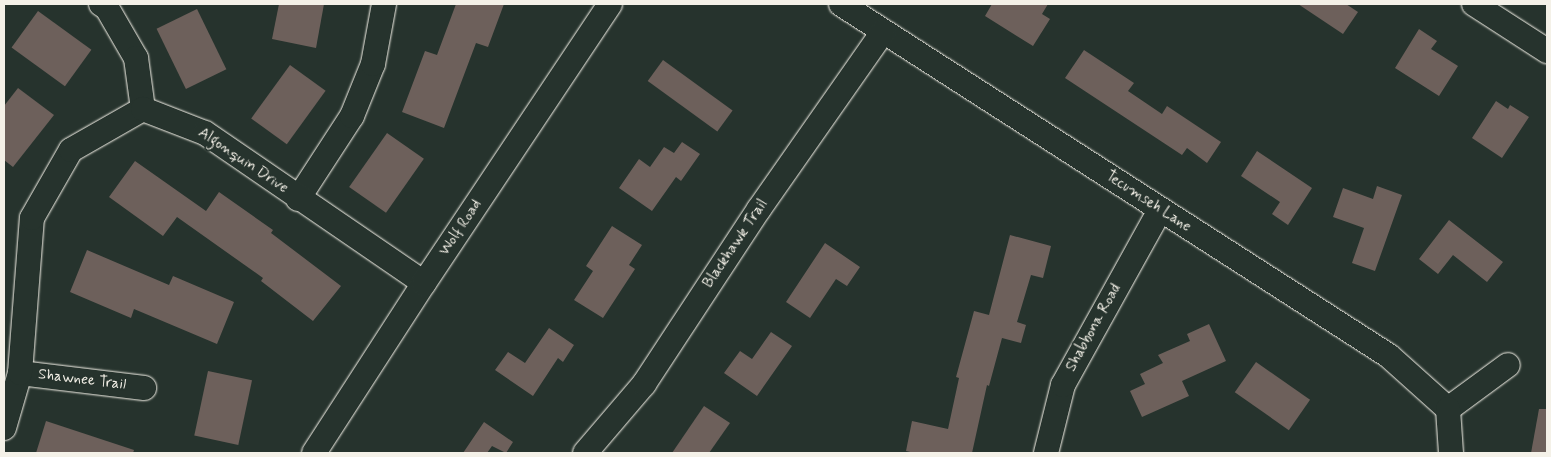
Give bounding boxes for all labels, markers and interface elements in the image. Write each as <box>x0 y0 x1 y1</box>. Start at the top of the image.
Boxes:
street label: Algonquin Drive <box>195 125 291 197</box>
street label: Tecumseh Lane <box>1101 167 1195 237</box>
street label: Wolf Road <box>436 197 486 259</box>
street label: Blackhawk Trail <box>701 197 771 291</box>
street label: Shabbona Road <box>1063 281 1125 375</box>
street label: Shawnee Trail <box>37 366 127 394</box>

